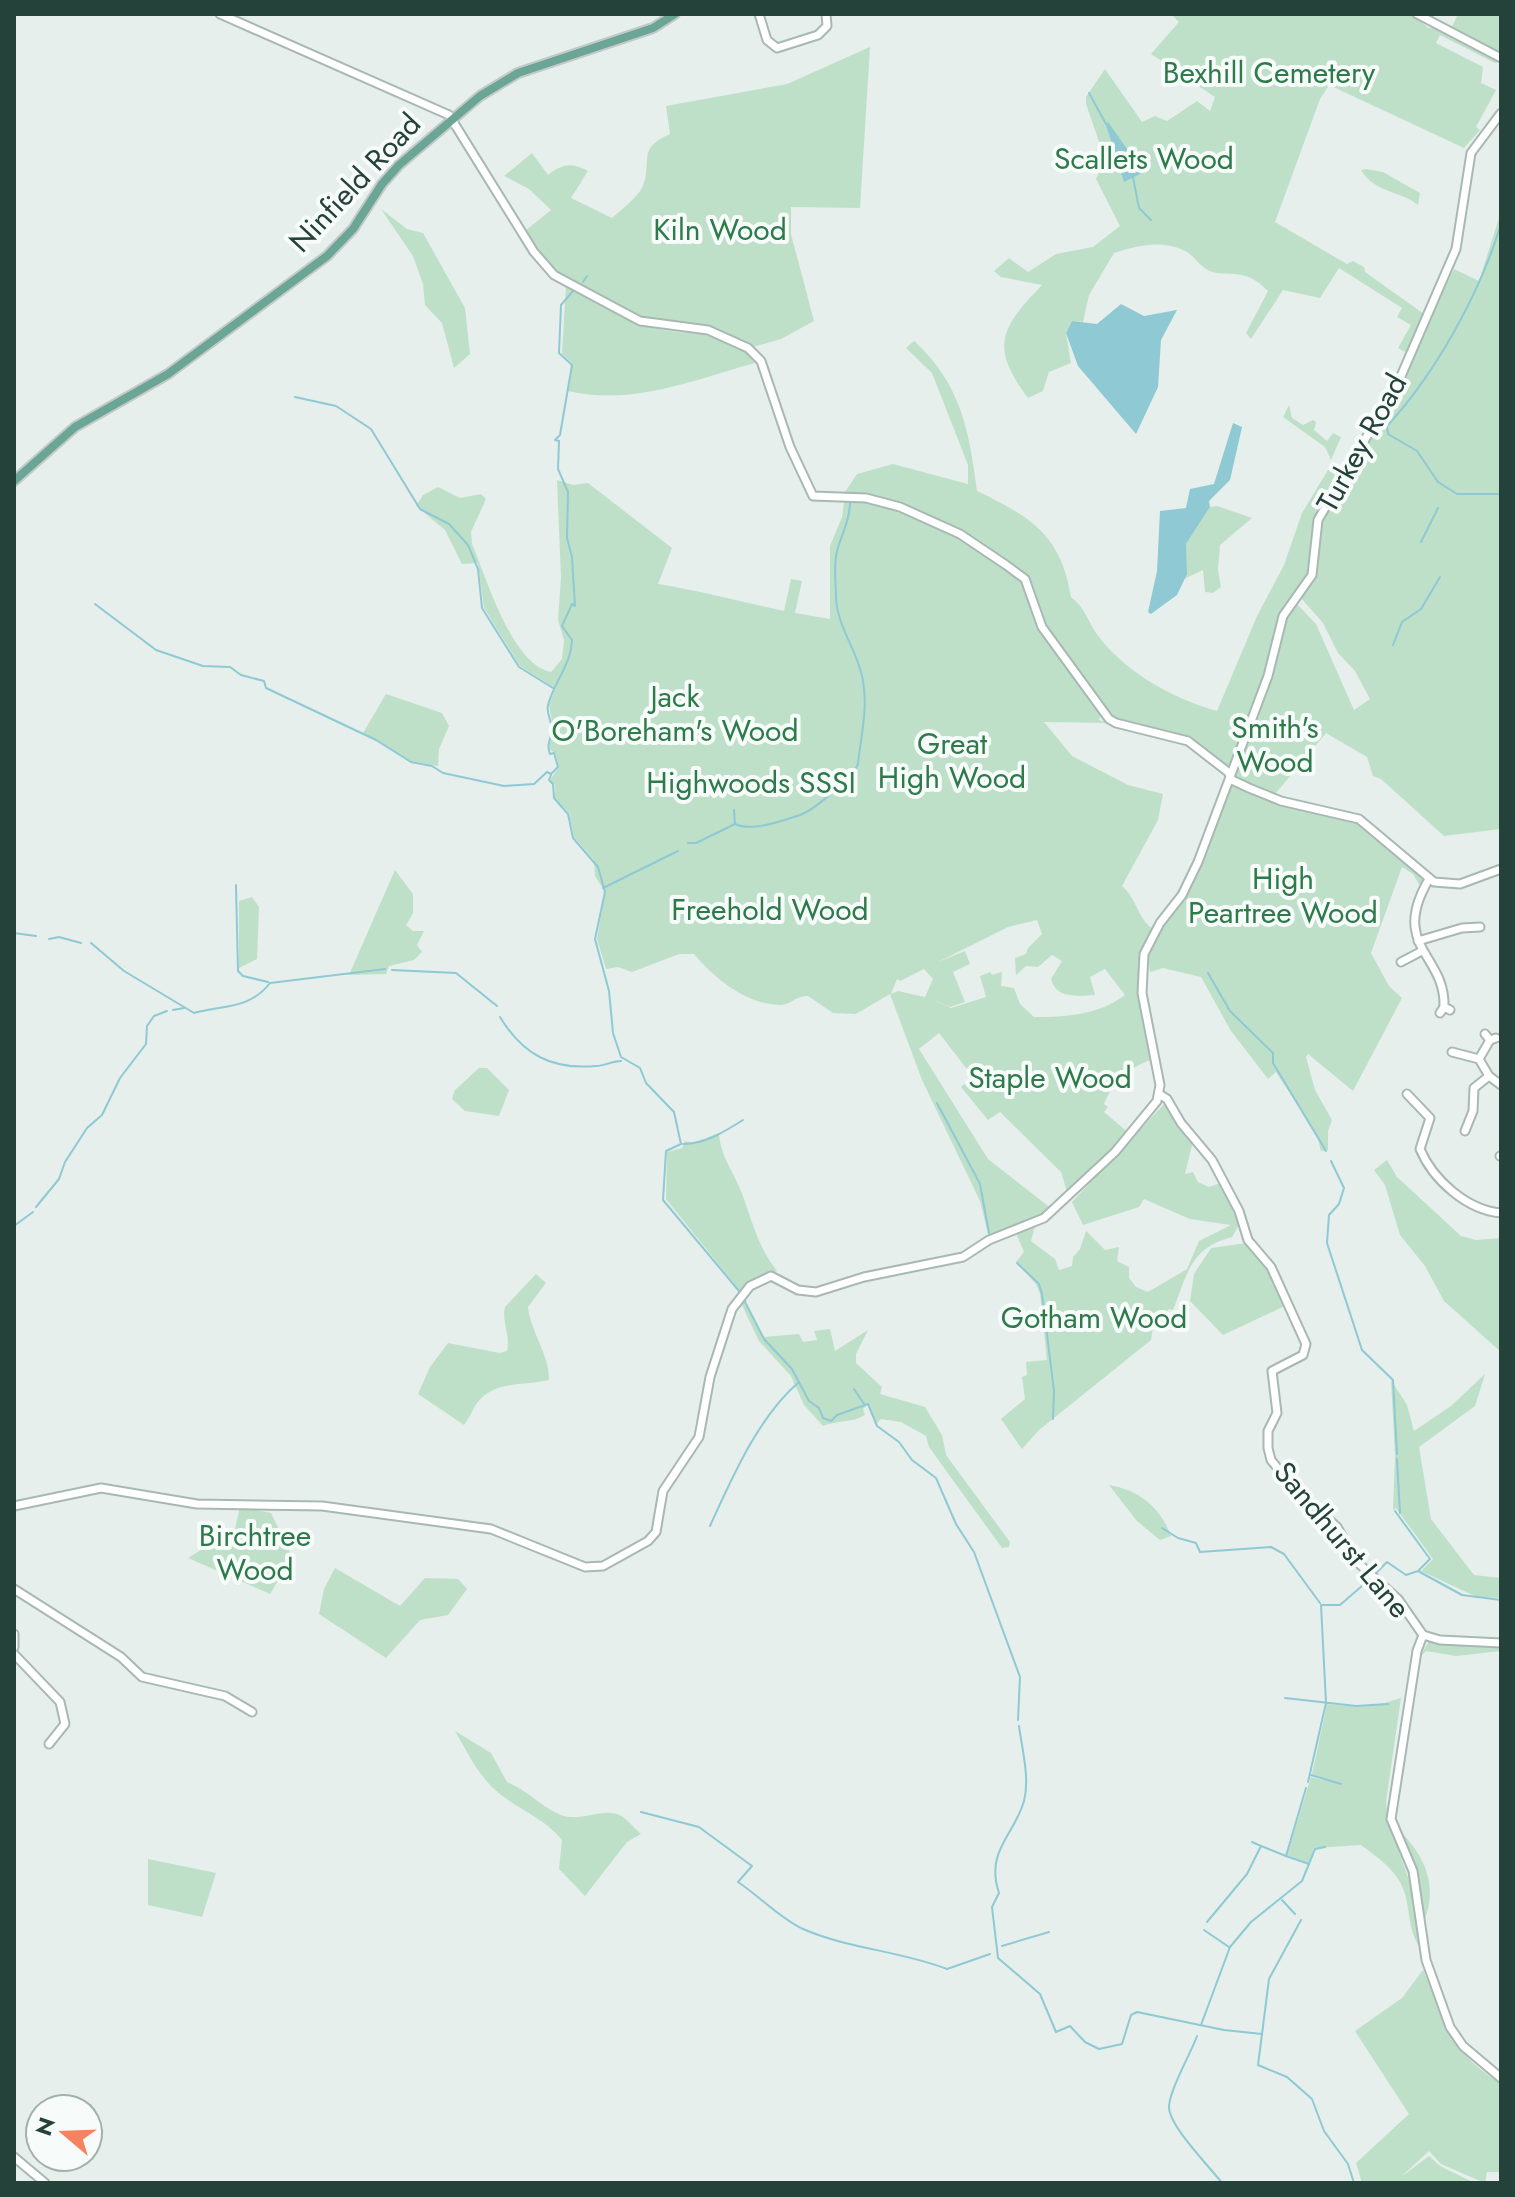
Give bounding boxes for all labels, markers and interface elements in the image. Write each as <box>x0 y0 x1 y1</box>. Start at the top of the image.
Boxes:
park label: Bexhill Cemetery <box>1163 51 1376 94</box>
street label: Ninfield Road <box>279 104 430 262</box>
park label: Scallets Wood <box>1054 137 1234 180</box>
park label: Kiln Wood <box>653 208 787 251</box>
street label: Turkey Road <box>1306 366 1417 520</box>
park label: Jack O'Boreham's Wood <box>551 675 799 752</box>
park label: Smith's Wood <box>1231 706 1319 783</box>
park label: Great High Wood <box>878 722 1026 799</box>
park label: Highwoods SSSI <box>646 761 856 804</box>
park label: High Peartree Wood <box>1188 857 1378 934</box>
park label: Freehold Wood <box>671 888 869 931</box>
park label: Staple Wood <box>968 1056 1132 1099</box>
park label: Gotham Wood <box>1001 1296 1187 1339</box>
street label: Sandhurst Lane <box>1264 1452 1421 1627</box>
park label: Birchtree Wood <box>199 1514 311 1591</box>
north arrow <box>24 2093 104 2173</box>
text: N <box>27 2113 63 2140</box>

